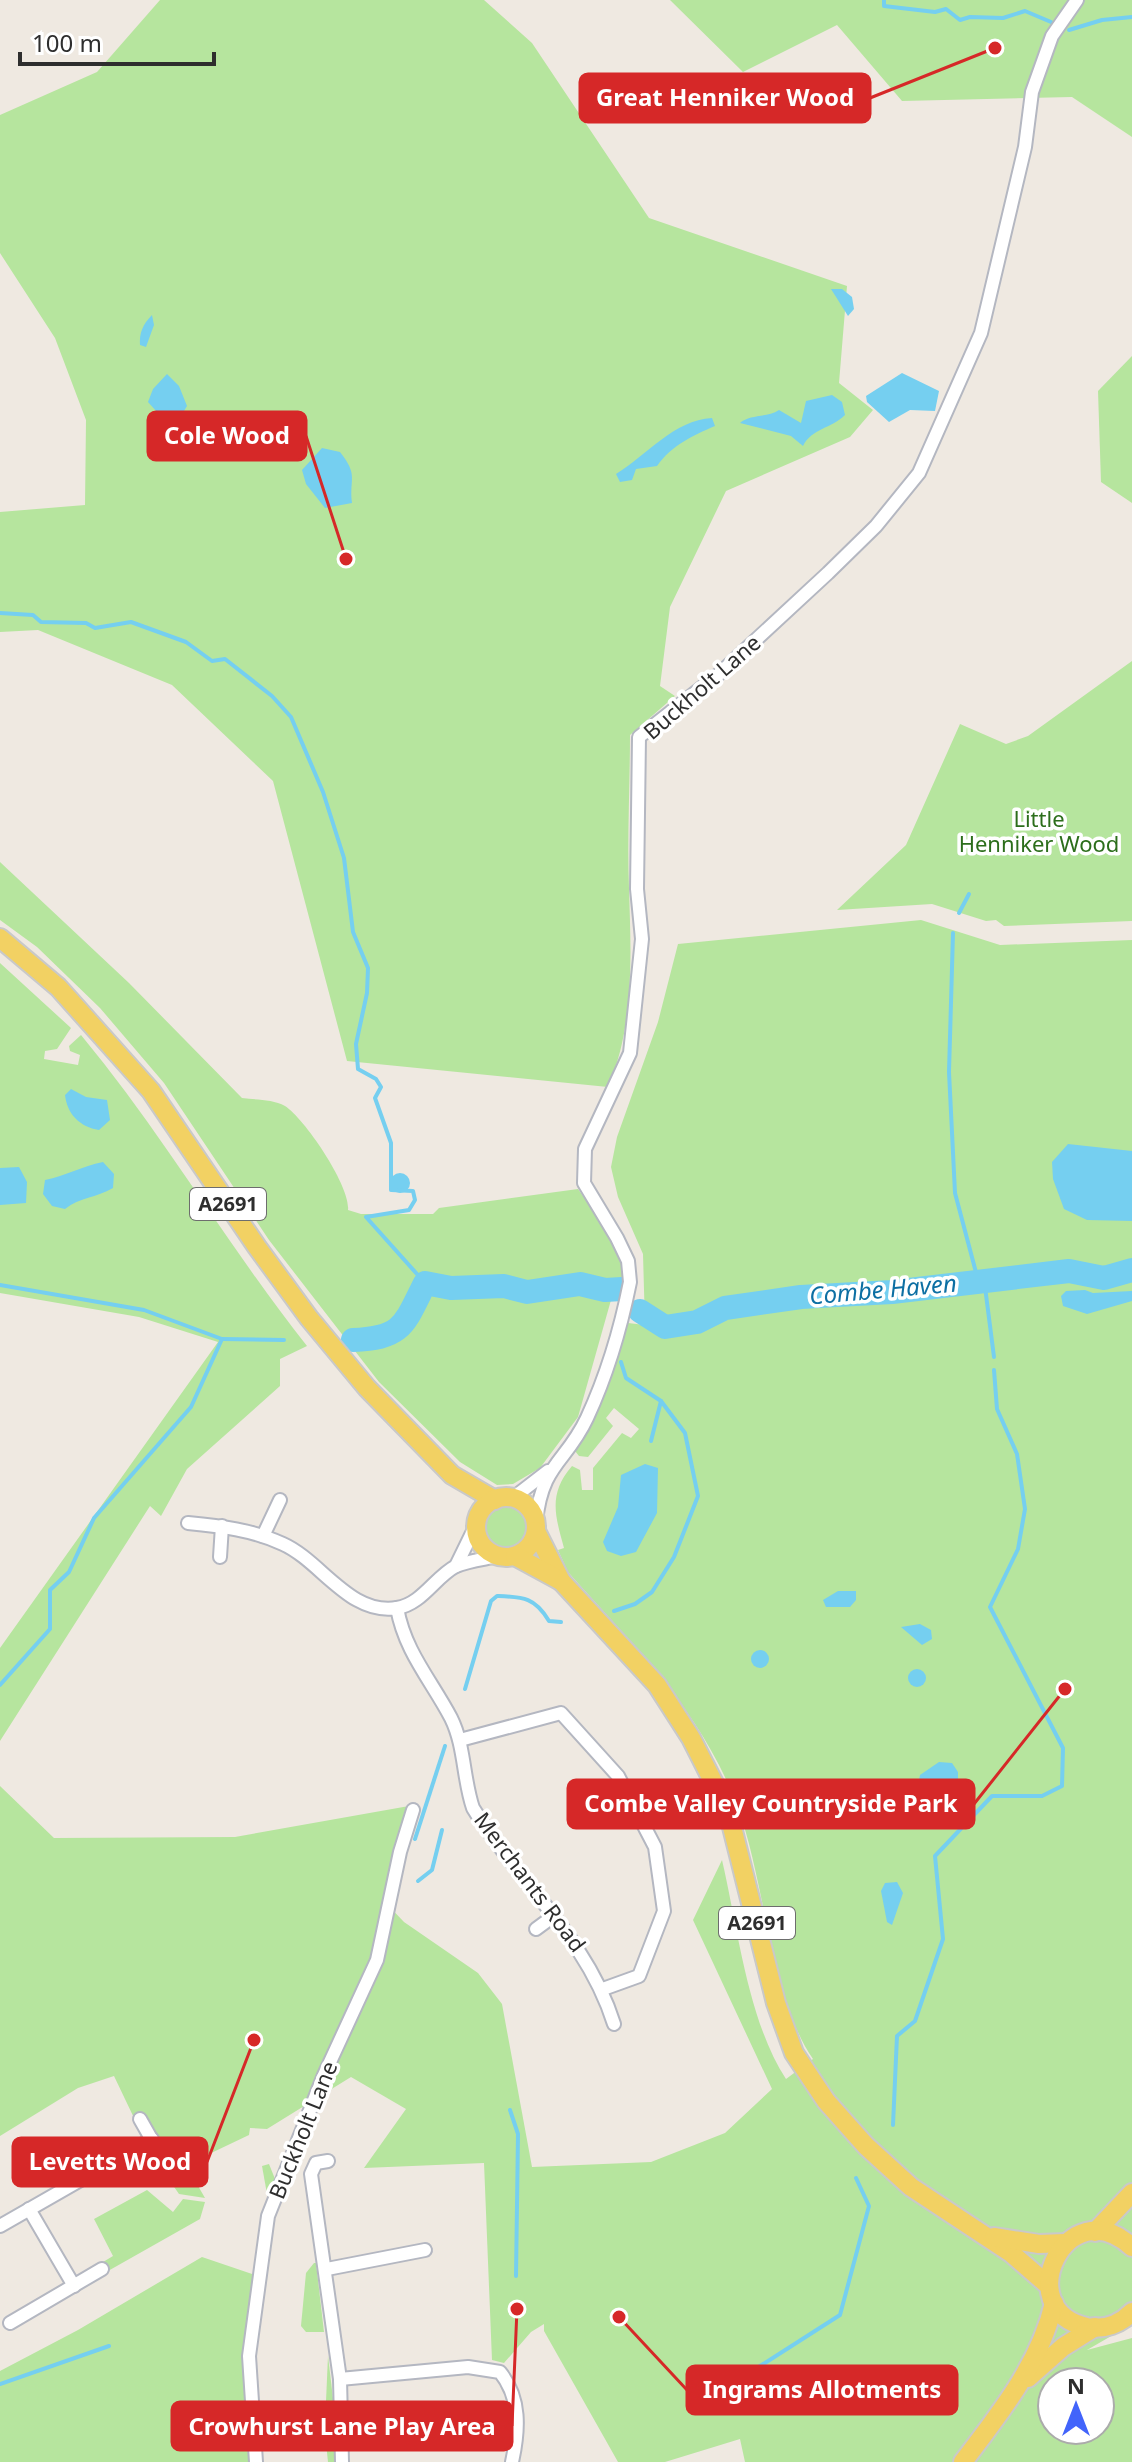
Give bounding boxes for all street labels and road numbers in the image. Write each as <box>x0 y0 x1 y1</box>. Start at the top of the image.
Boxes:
street label: Buckholt Lane <box>636 627 766 746</box>
road number: A2691 <box>190 1188 266 1220</box>
street label: Merchants Road <box>468 1805 593 1958</box>
road number: A2691 <box>719 1907 795 1939</box>
street label: Buckholt Lane <box>261 2056 343 2203</box>

